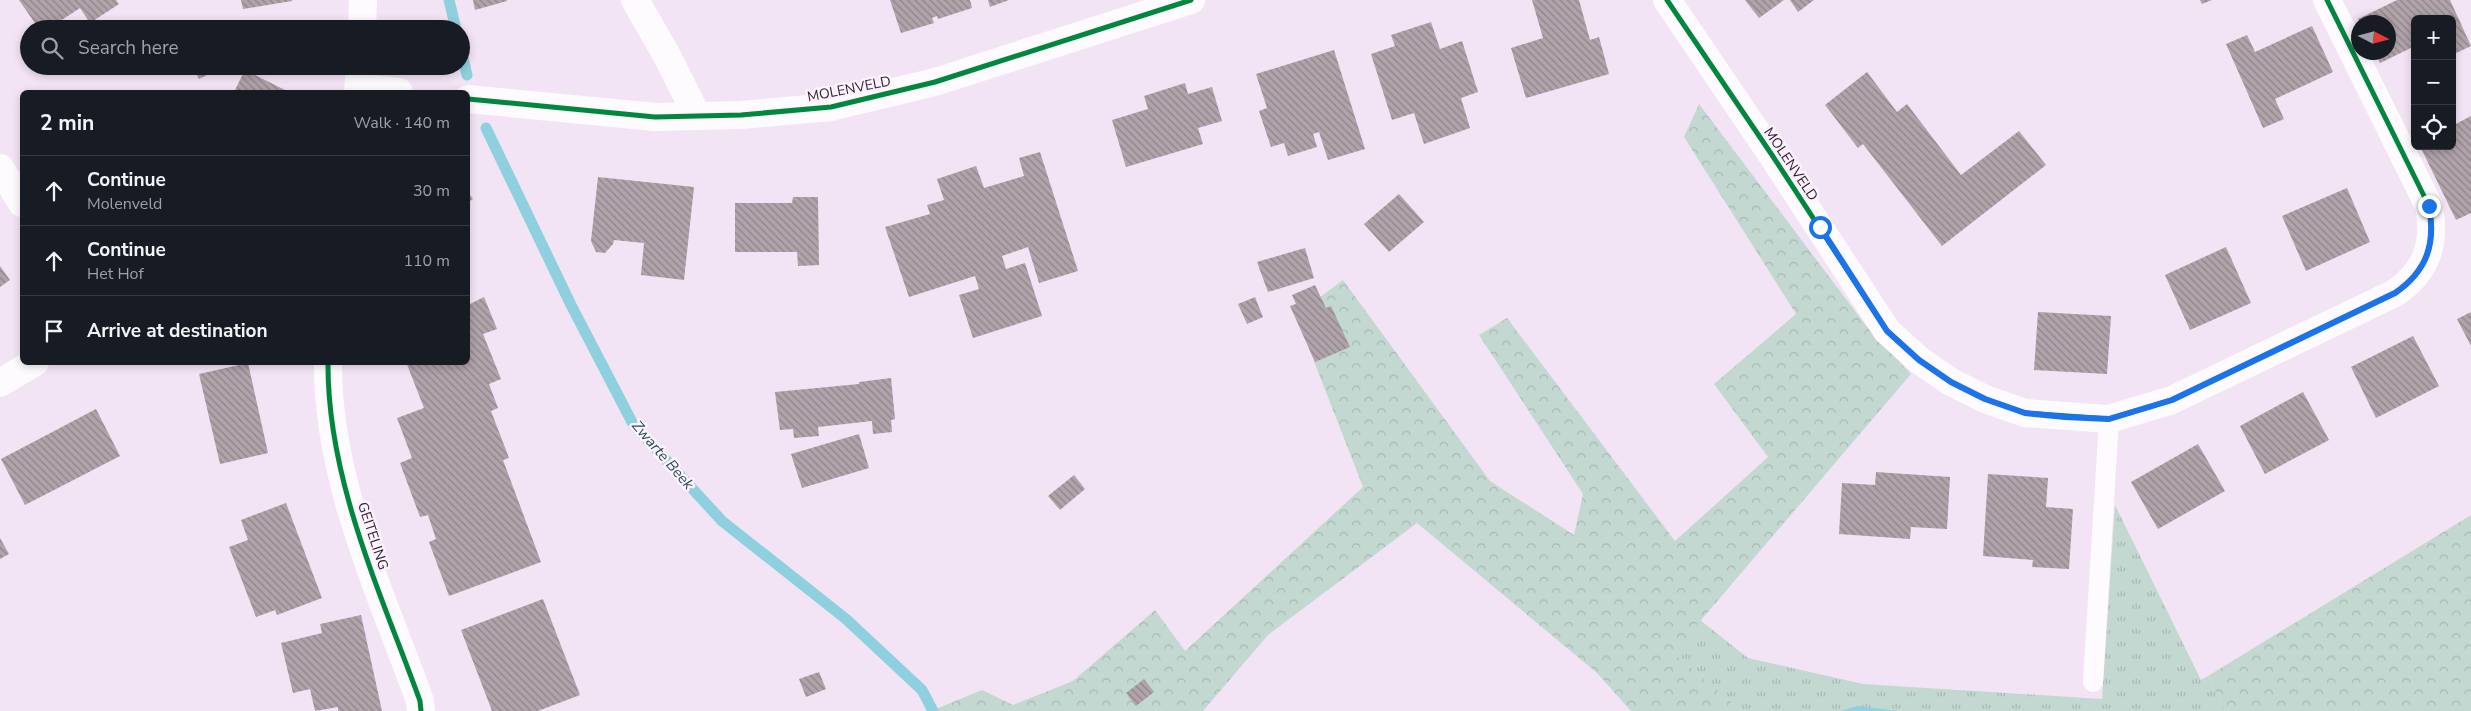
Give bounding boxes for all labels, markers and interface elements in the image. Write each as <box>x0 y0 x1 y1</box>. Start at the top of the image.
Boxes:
north arrow <box>2351 15 2396 60</box>
map controls <box>2411 15 2456 150</box>
button: + <box>2411 15 2456 60</box>
search box <box>20 20 470 75</box>
icon: search <box>38 34 66 62</box>
text: Search here <box>78 35 179 61</box>
button: − <box>2411 60 2456 105</box>
street label: MOLENVELD <box>806 72 892 106</box>
button: locate <box>2411 105 2456 150</box>
text: 2 min <box>40 109 94 137</box>
text: Walk · 140 m <box>354 112 450 134</box>
street label: MOLENVELD <box>1759 124 1823 204</box>
text: Continue <box>87 167 166 193</box>
icon: ahead <box>40 177 68 205</box>
text: 30 m <box>413 180 450 202</box>
text: Molenveld <box>87 193 162 215</box>
route end <box>2418 195 2441 218</box>
route start <box>1809 216 1832 239</box>
text: Continue <box>87 237 166 263</box>
icon: ahead <box>40 247 68 275</box>
text: 110 m <box>403 250 450 272</box>
text: Het Hof <box>87 263 144 285</box>
icon: arrive <box>40 317 68 345</box>
text: Arrive at destination <box>87 318 268 344</box>
water label: Zwarte Beek <box>627 416 699 494</box>
street label: GEITELING <box>353 500 393 572</box>

